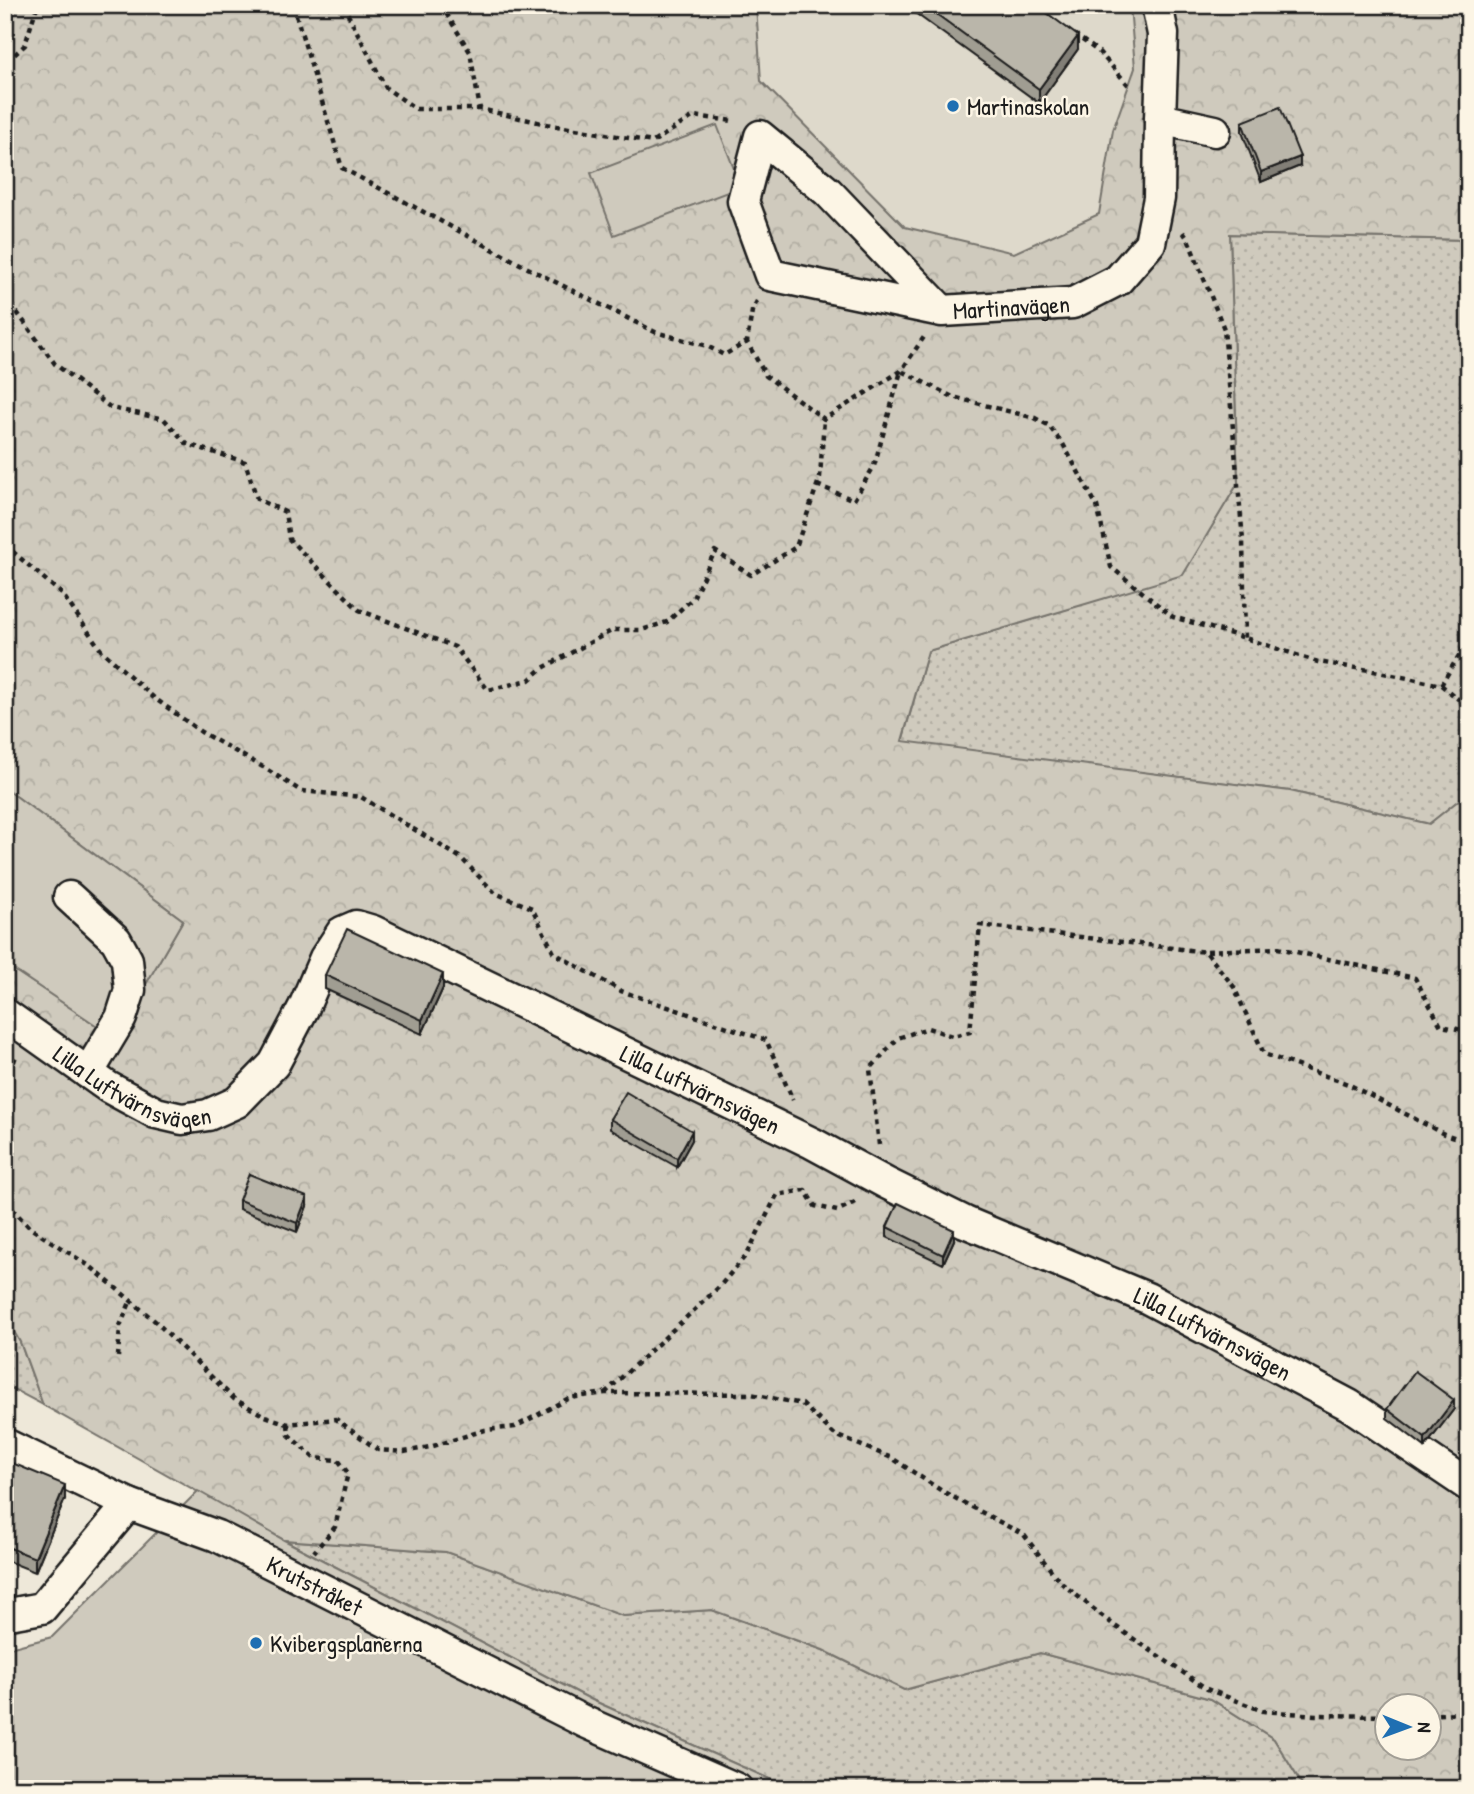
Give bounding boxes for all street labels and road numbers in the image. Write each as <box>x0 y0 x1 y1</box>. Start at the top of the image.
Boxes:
street label: Martinavägen <box>952 287 1071 326</box>
street label: Lilla Luftvärnsvägen <box>47 1037 213 1135</box>
street label: Lilla Luftvärnsvägen <box>615 1037 786 1141</box>
street label: Lilla Luftvärnsvägen <box>1130 1279 1297 1388</box>
street label: Krutstråket <box>261 1548 369 1623</box>

